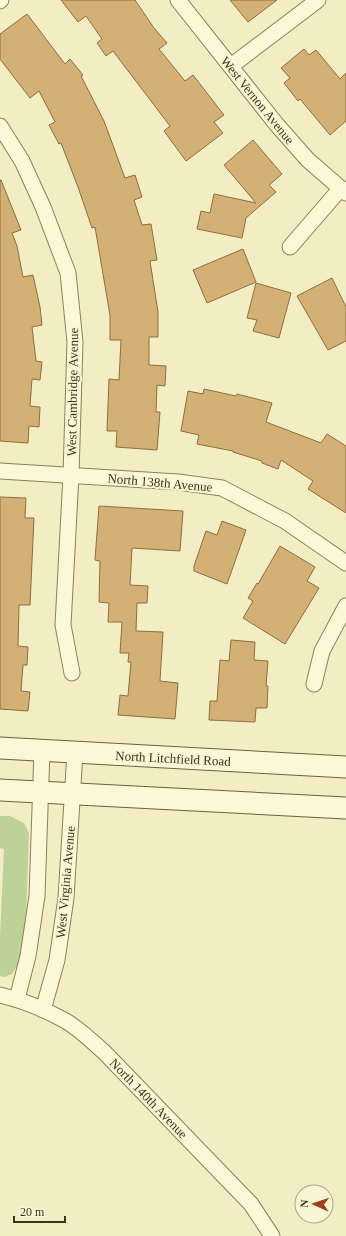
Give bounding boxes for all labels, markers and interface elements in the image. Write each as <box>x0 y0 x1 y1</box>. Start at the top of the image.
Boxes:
street label: West Vernon Avenue <box>218 54 298 147</box>
street label: West Cambridge Avenue <box>64 327 81 456</box>
street label: North 138th Avenue <box>107 470 213 495</box>
street label: North Litchfield Road <box>115 748 232 769</box>
street label: West Virginia Avenue <box>53 825 78 939</box>
street label: North 140th Avenue <box>107 1055 191 1142</box>
north arrow <box>294 1184 334 1224</box>
scale bar <box>14 1198 65 1224</box>
text: N <box>298 1199 310 1208</box>
text: 20 m <box>20 1205 45 1219</box>

